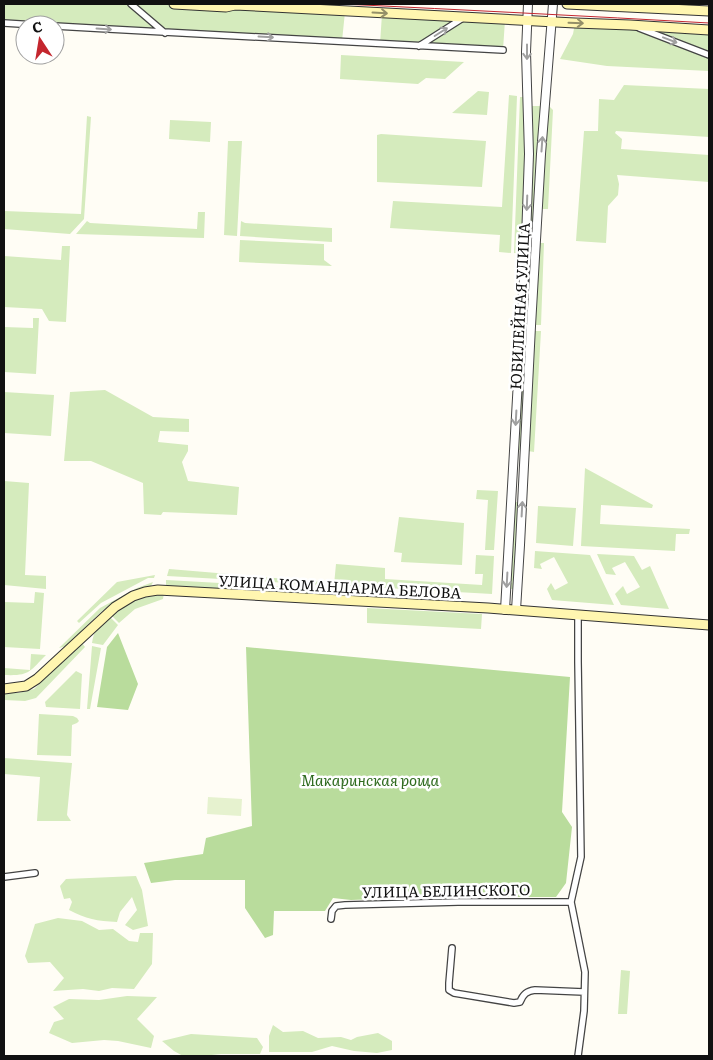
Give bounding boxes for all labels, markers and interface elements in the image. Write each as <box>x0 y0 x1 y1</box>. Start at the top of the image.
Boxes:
one-way arrow <box>372 9 388 18</box>
north arrow <box>15 15 65 65</box>
text: С <box>30 15 44 37</box>
one-way arrow <box>568 18 584 28</box>
one-way arrow <box>95 25 111 34</box>
one-way arrow <box>434 26 448 36</box>
one-way arrow <box>258 33 274 42</box>
one-way arrow <box>662 36 677 45</box>
one-way arrow <box>522 44 532 60</box>
one-way arrow <box>537 136 546 152</box>
one-way arrow <box>523 195 532 211</box>
street label: ЮБИЛЕЙНАЯ УЛИЦА <box>503 222 535 390</box>
one-way arrow <box>512 409 521 425</box>
one-way arrow <box>517 502 526 518</box>
street label: УЛИЦА КОМАНДАРМА БЕЛОВА <box>218 568 462 604</box>
one-way arrow <box>503 572 512 588</box>
park label: Макаринская роща <box>301 768 439 791</box>
street label: УЛИЦА БЕЛИНСКОГО <box>362 877 530 903</box>

